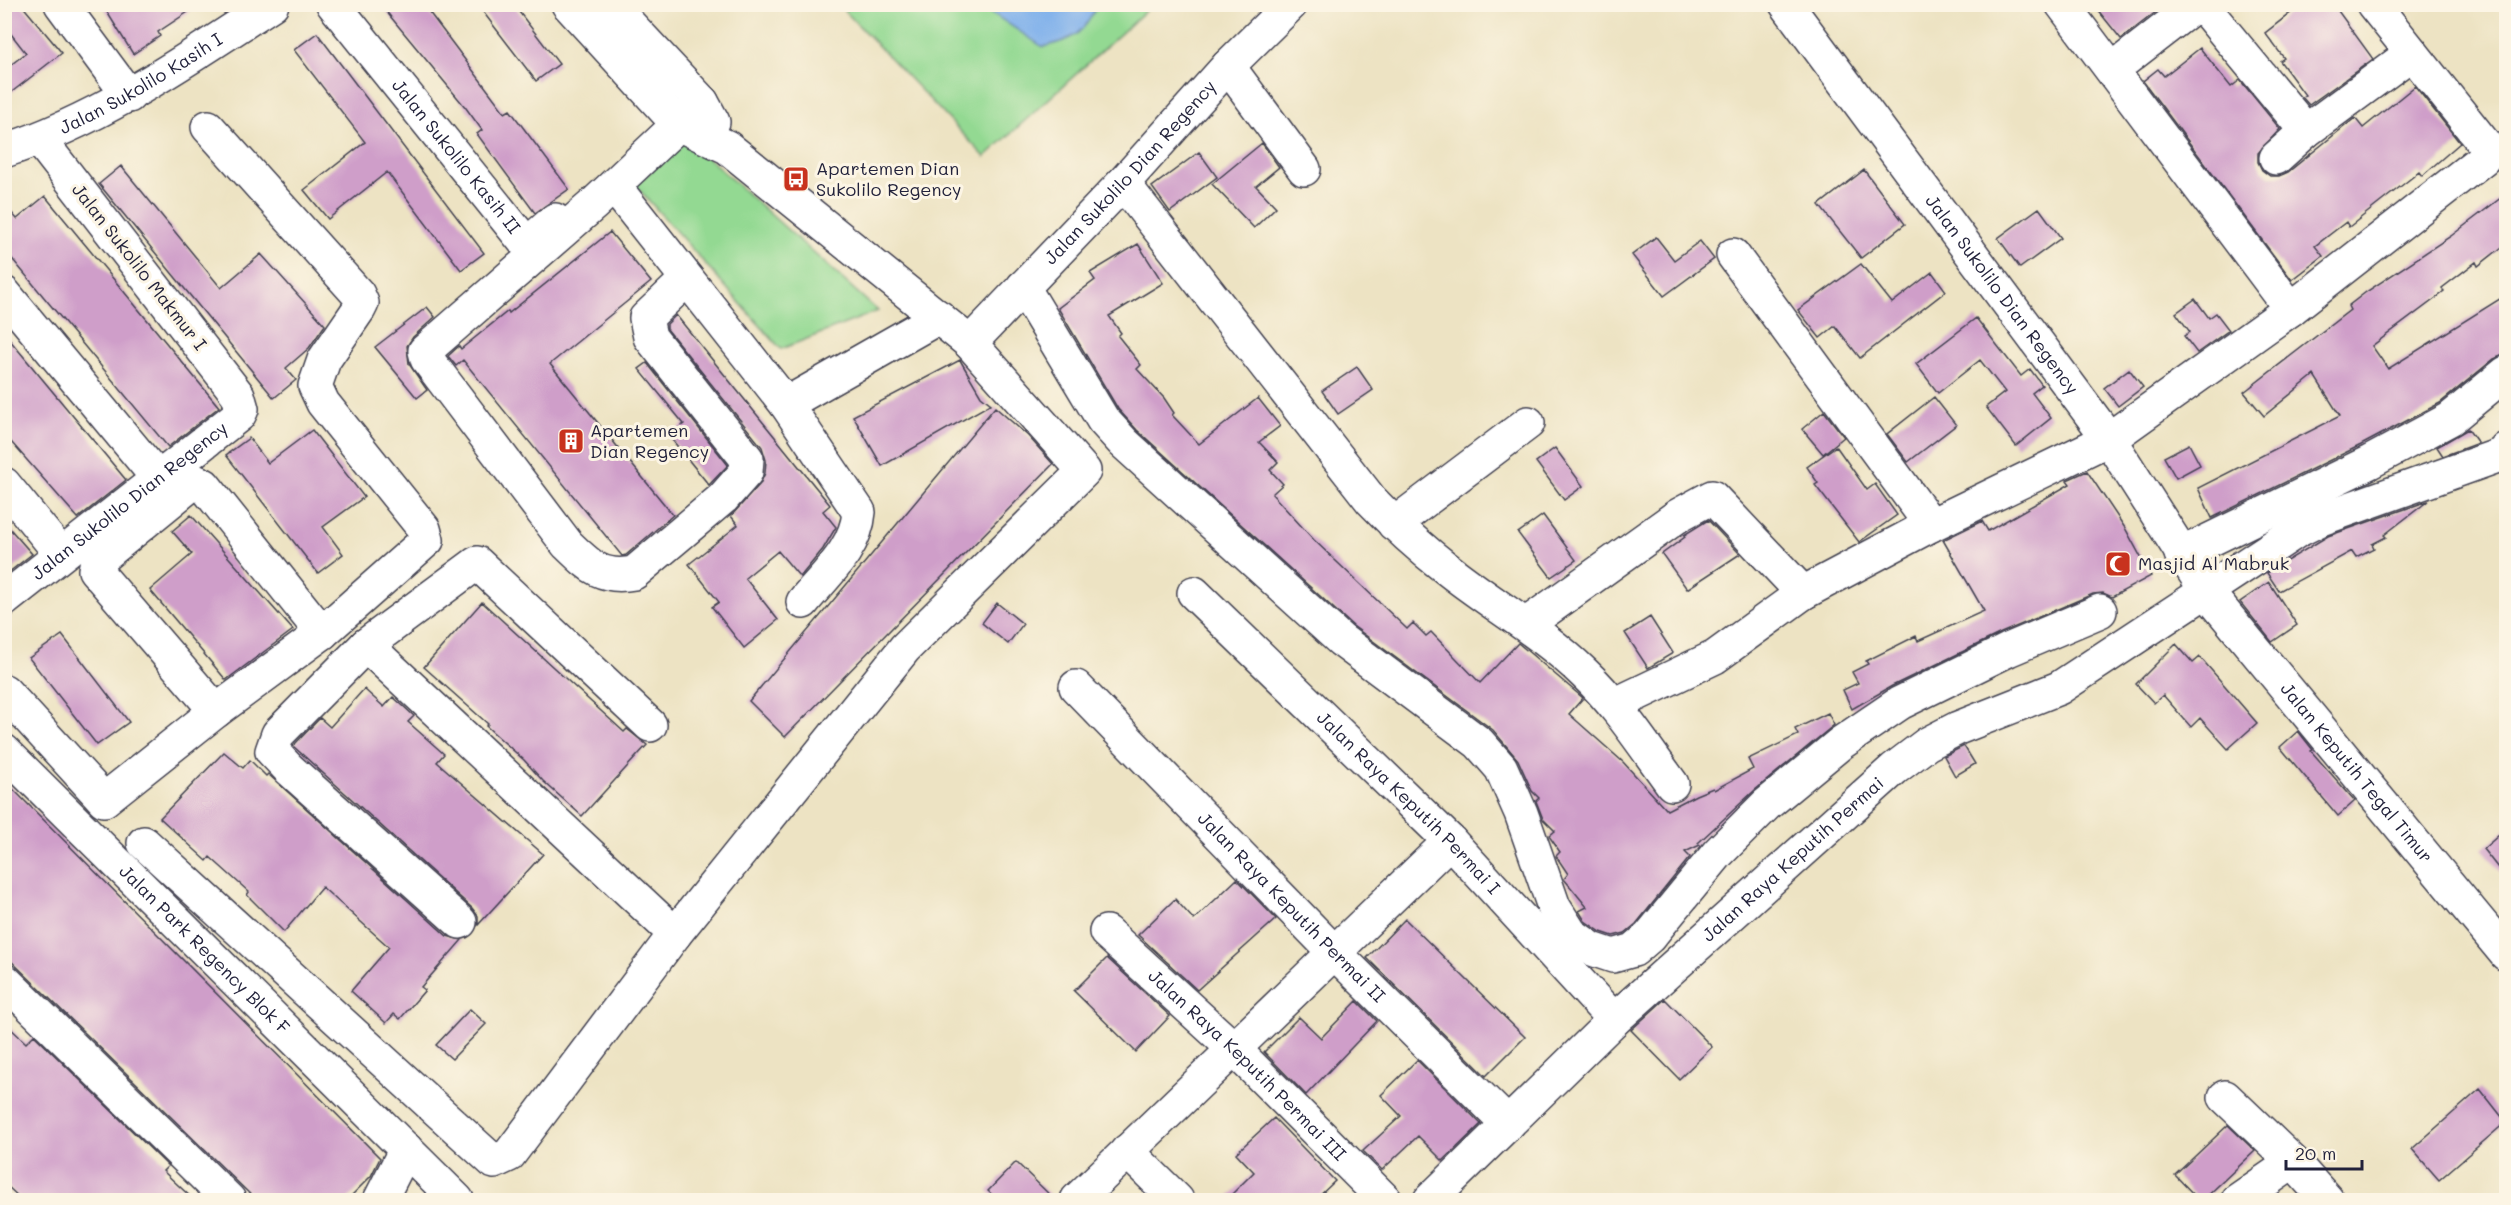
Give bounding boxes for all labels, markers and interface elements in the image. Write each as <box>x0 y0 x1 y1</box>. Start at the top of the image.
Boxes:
street label: Jalan Sukolilo Kasih I <box>55 27 227 139</box>
street label: Jalan Sukolilo Kasih II <box>387 74 526 238</box>
street label: Jalan Sukolilo Dian Regency <box>1038 74 1221 269</box>
place label: Apartemen Dian Sukolilo Regency <box>816 156 961 201</box>
bus stop icon: Apartemen Dian Sukolilo Regency <box>781 164 811 194</box>
street label: Jalan Sukolilo Makmur I <box>67 178 213 355</box>
street label: Jalan Sukolilo Dian Regency <box>1921 189 2085 399</box>
street label: Jalan Sukolilo Dian Regency <box>26 416 232 585</box>
place label: Apartemen Dian Regency <box>590 418 709 463</box>
building icon: Apartemen Dian Regency <box>556 426 586 456</box>
mosque icon: Masjid Al Mabruk <box>2103 549 2133 579</box>
place label: Masjid Al Mabruk <box>2138 551 2289 575</box>
street label: Jalan Keputih Tegal Timur <box>2276 677 2439 867</box>
street label: Jalan Raya Keputih Permai I <box>1312 705 1506 899</box>
street label: Jalan Raya Keputih Permai <box>1696 771 1889 947</box>
street label: Jalan Raya Keputih Permai II <box>1193 806 1391 1007</box>
street label: Jalan Park Regency Blok F <box>114 859 295 1039</box>
street label: Jalan Raya Keputih Permai III <box>1144 964 1352 1165</box>
scale bar <box>2286 1133 2362 1171</box>
text: 20 m <box>2295 1141 2336 1165</box>

